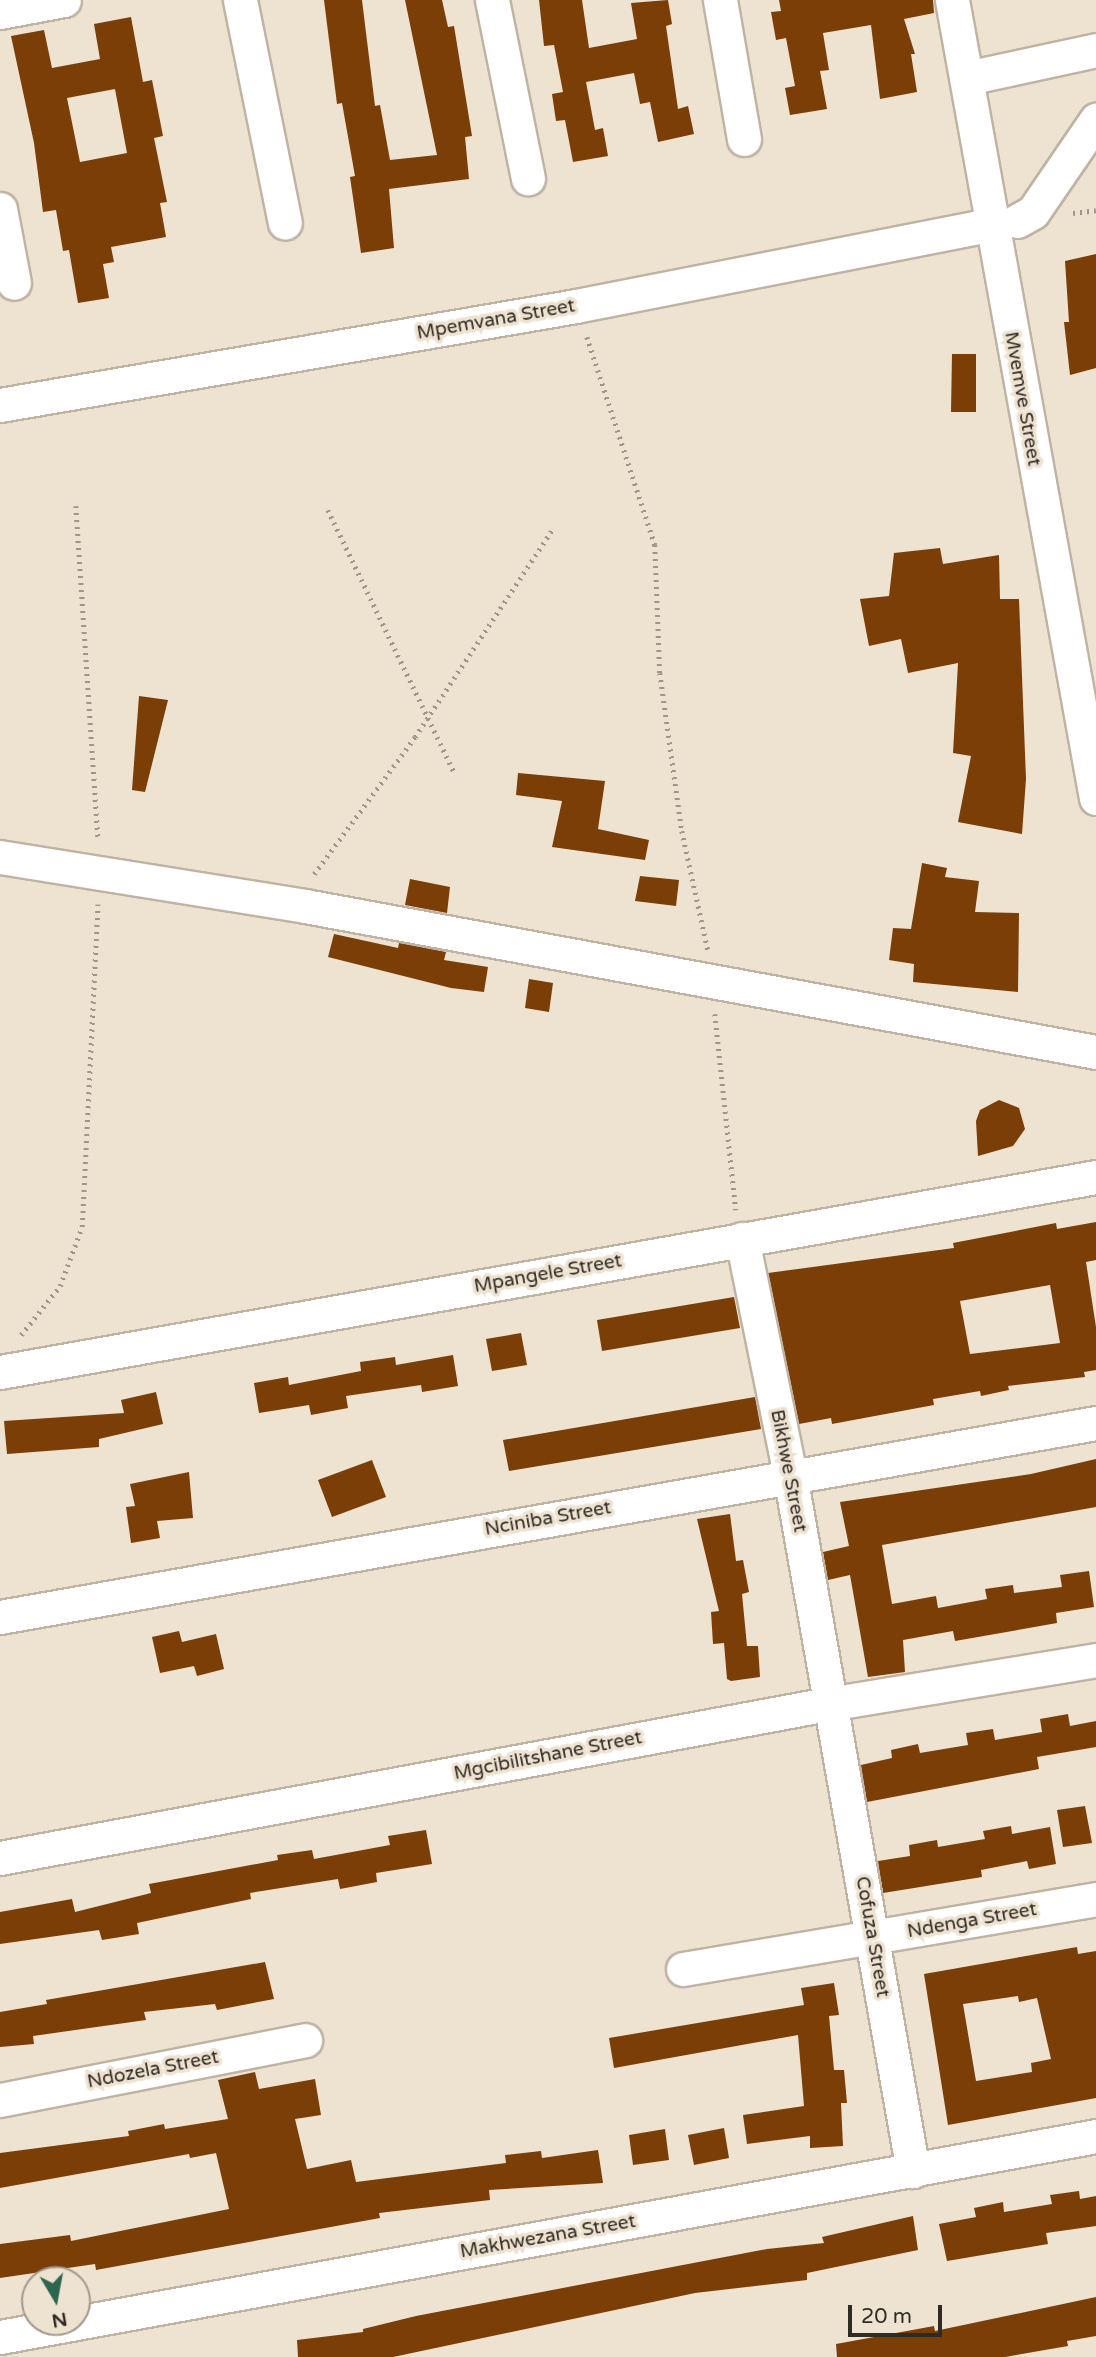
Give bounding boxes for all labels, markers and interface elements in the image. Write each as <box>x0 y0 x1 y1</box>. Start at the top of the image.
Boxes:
street label: Mpemvana Street <box>415 295 577 345</box>
street label: Mvemve Street <box>999 330 1045 468</box>
street label: Mpangele Street <box>472 1250 624 1298</box>
street label: Bikhwe Street <box>765 1408 811 1534</box>
street label: Nciniba Street <box>483 1497 613 1541</box>
street label: Mgcibilitshane Street <box>452 1727 644 1785</box>
street label: Cofuza Street <box>850 1875 894 1999</box>
street label: Ndenga Street <box>905 1898 1039 1944</box>
street label: Ndozela Street <box>85 2046 221 2094</box>
street label: Makhwezana Street <box>458 2210 638 2264</box>
north arrow <box>21 2266 91 2336</box>
scale bar <box>851 2290 946 2334</box>
text: 20 m <box>861 2304 912 2329</box>
text: N <box>50 2308 69 2332</box>

